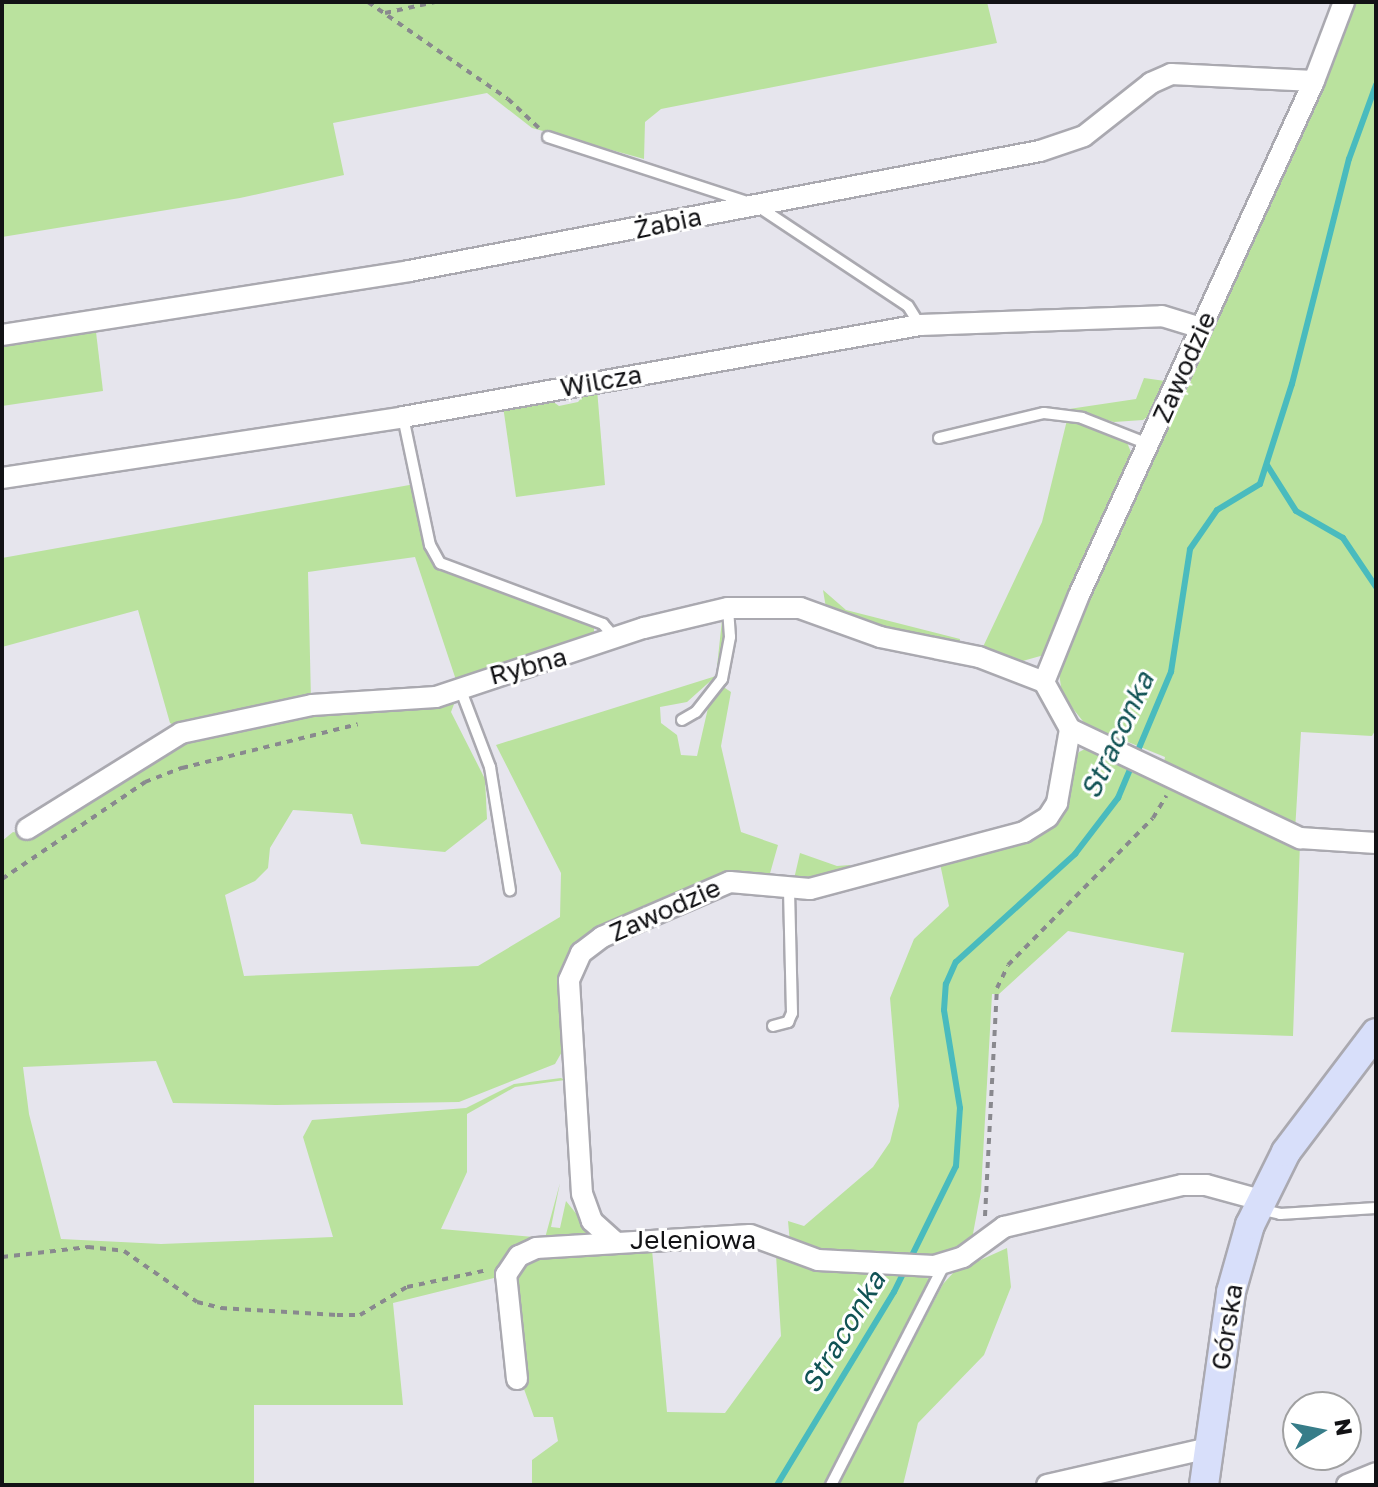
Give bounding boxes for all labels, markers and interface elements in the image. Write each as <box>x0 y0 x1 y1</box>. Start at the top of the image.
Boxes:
street label: Żabia <box>632 201 704 245</box>
street label: Zawodzie <box>1146 307 1222 427</box>
street label: Wilcza <box>558 359 644 403</box>
street label: Rybna <box>486 641 570 691</box>
water label: Straconka <box>1073 666 1161 804</box>
street label: Zawodzie <box>605 872 725 948</box>
street label: Jeleniowa <box>630 1224 756 1256</box>
water label: Straconka <box>794 1265 892 1399</box>
street label: Górska <box>1205 1282 1249 1372</box>
north arrow <box>1282 1391 1362 1471</box>
text: N <box>1329 1417 1359 1438</box>

